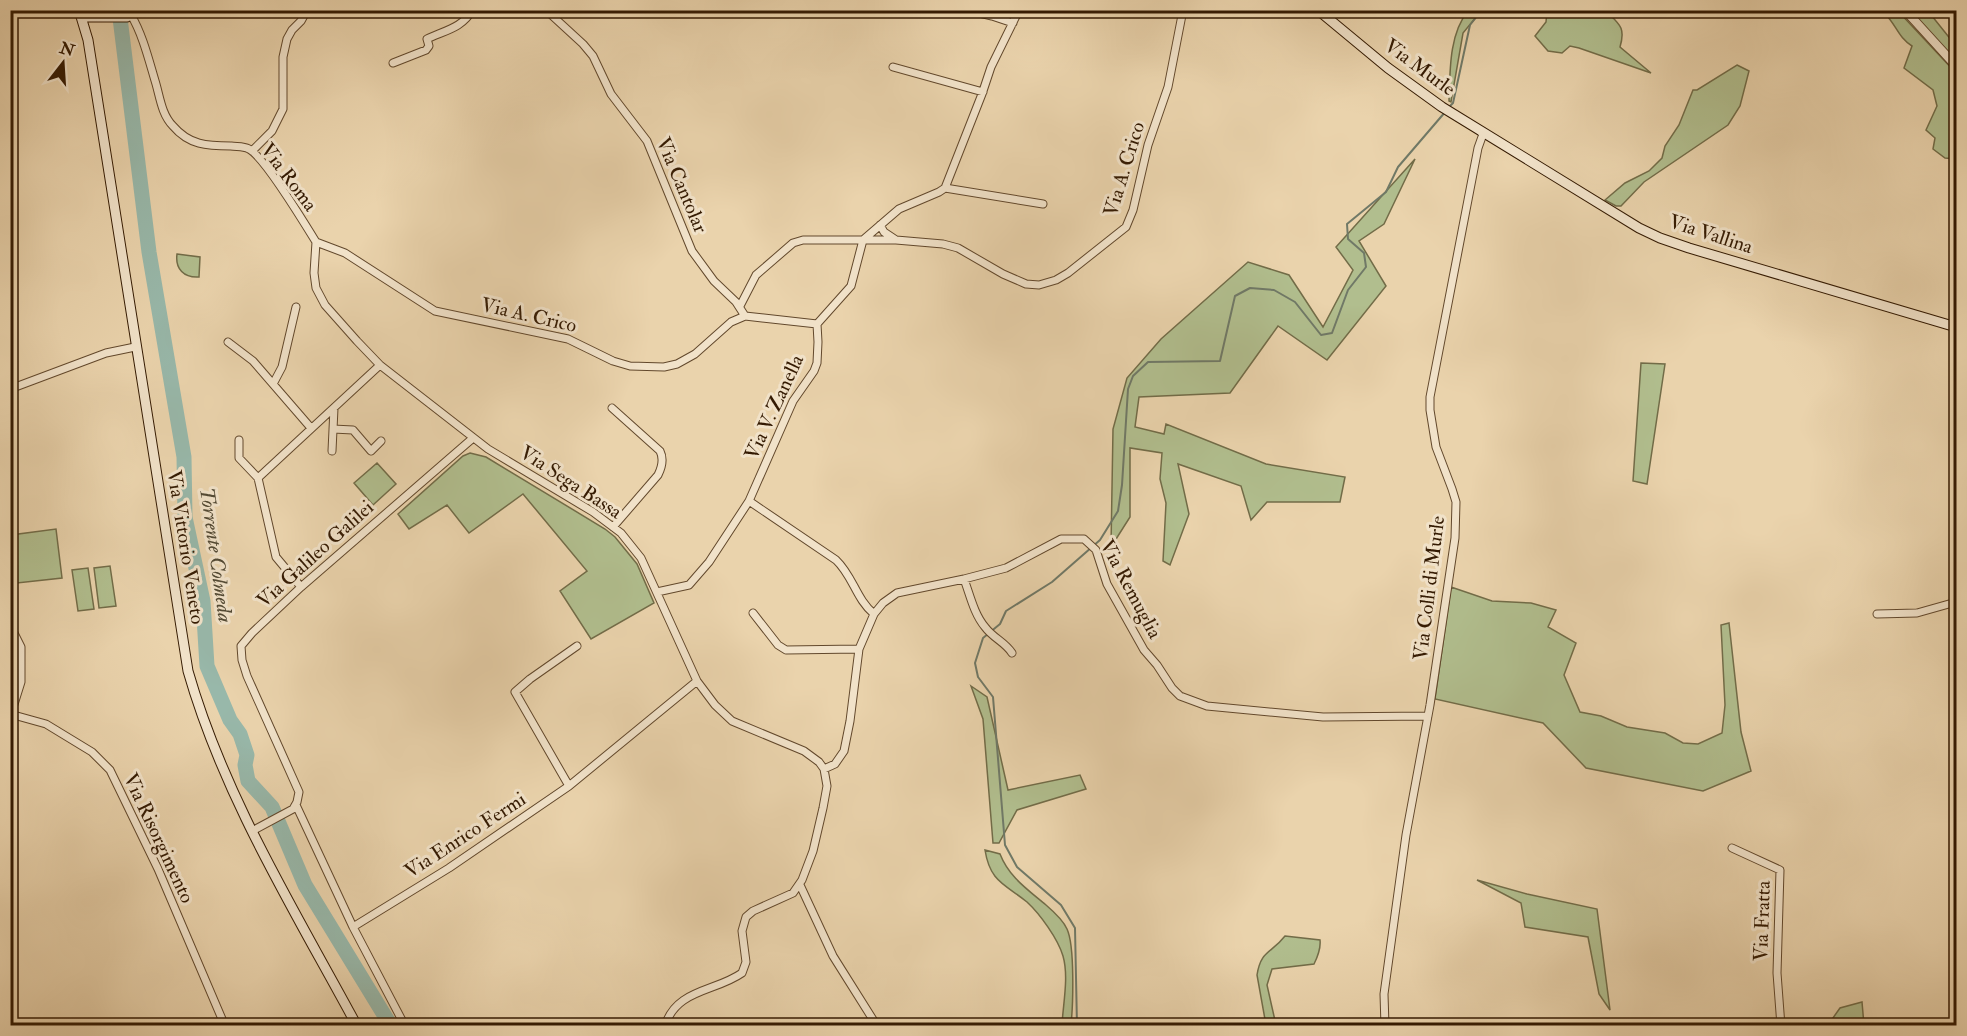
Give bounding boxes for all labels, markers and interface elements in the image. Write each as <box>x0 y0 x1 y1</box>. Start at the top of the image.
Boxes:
north arrow <box>33 33 93 93</box>
street label: Via Murle <box>1379 33 1461 101</box>
text: N <box>56 38 78 61</box>
street label: Via A. Crico <box>1098 119 1150 219</box>
street label: Via Cantolar <box>651 133 714 237</box>
street label: Via Roma <box>255 138 323 217</box>
street label: Via Vallina <box>1666 209 1757 260</box>
street label: Via A. Crico <box>479 292 579 338</box>
street label: Via V. Zanella <box>739 350 810 464</box>
street label: Via Sega Bassa <box>515 440 627 525</box>
street label: Via Vittorio Veneto <box>161 468 211 626</box>
water label: Torrente Colmeda <box>193 486 239 625</box>
street label: Via Galileo Galilei <box>251 495 379 613</box>
street label: Via Colli di Murle <box>1408 514 1450 662</box>
street label: Via Remuglia <box>1094 535 1168 643</box>
street label: Via Risorgimento <box>118 769 200 907</box>
street label: Via Enrico Fermi <box>400 786 530 884</box>
street label: Via Fratta <box>1748 879 1776 962</box>

